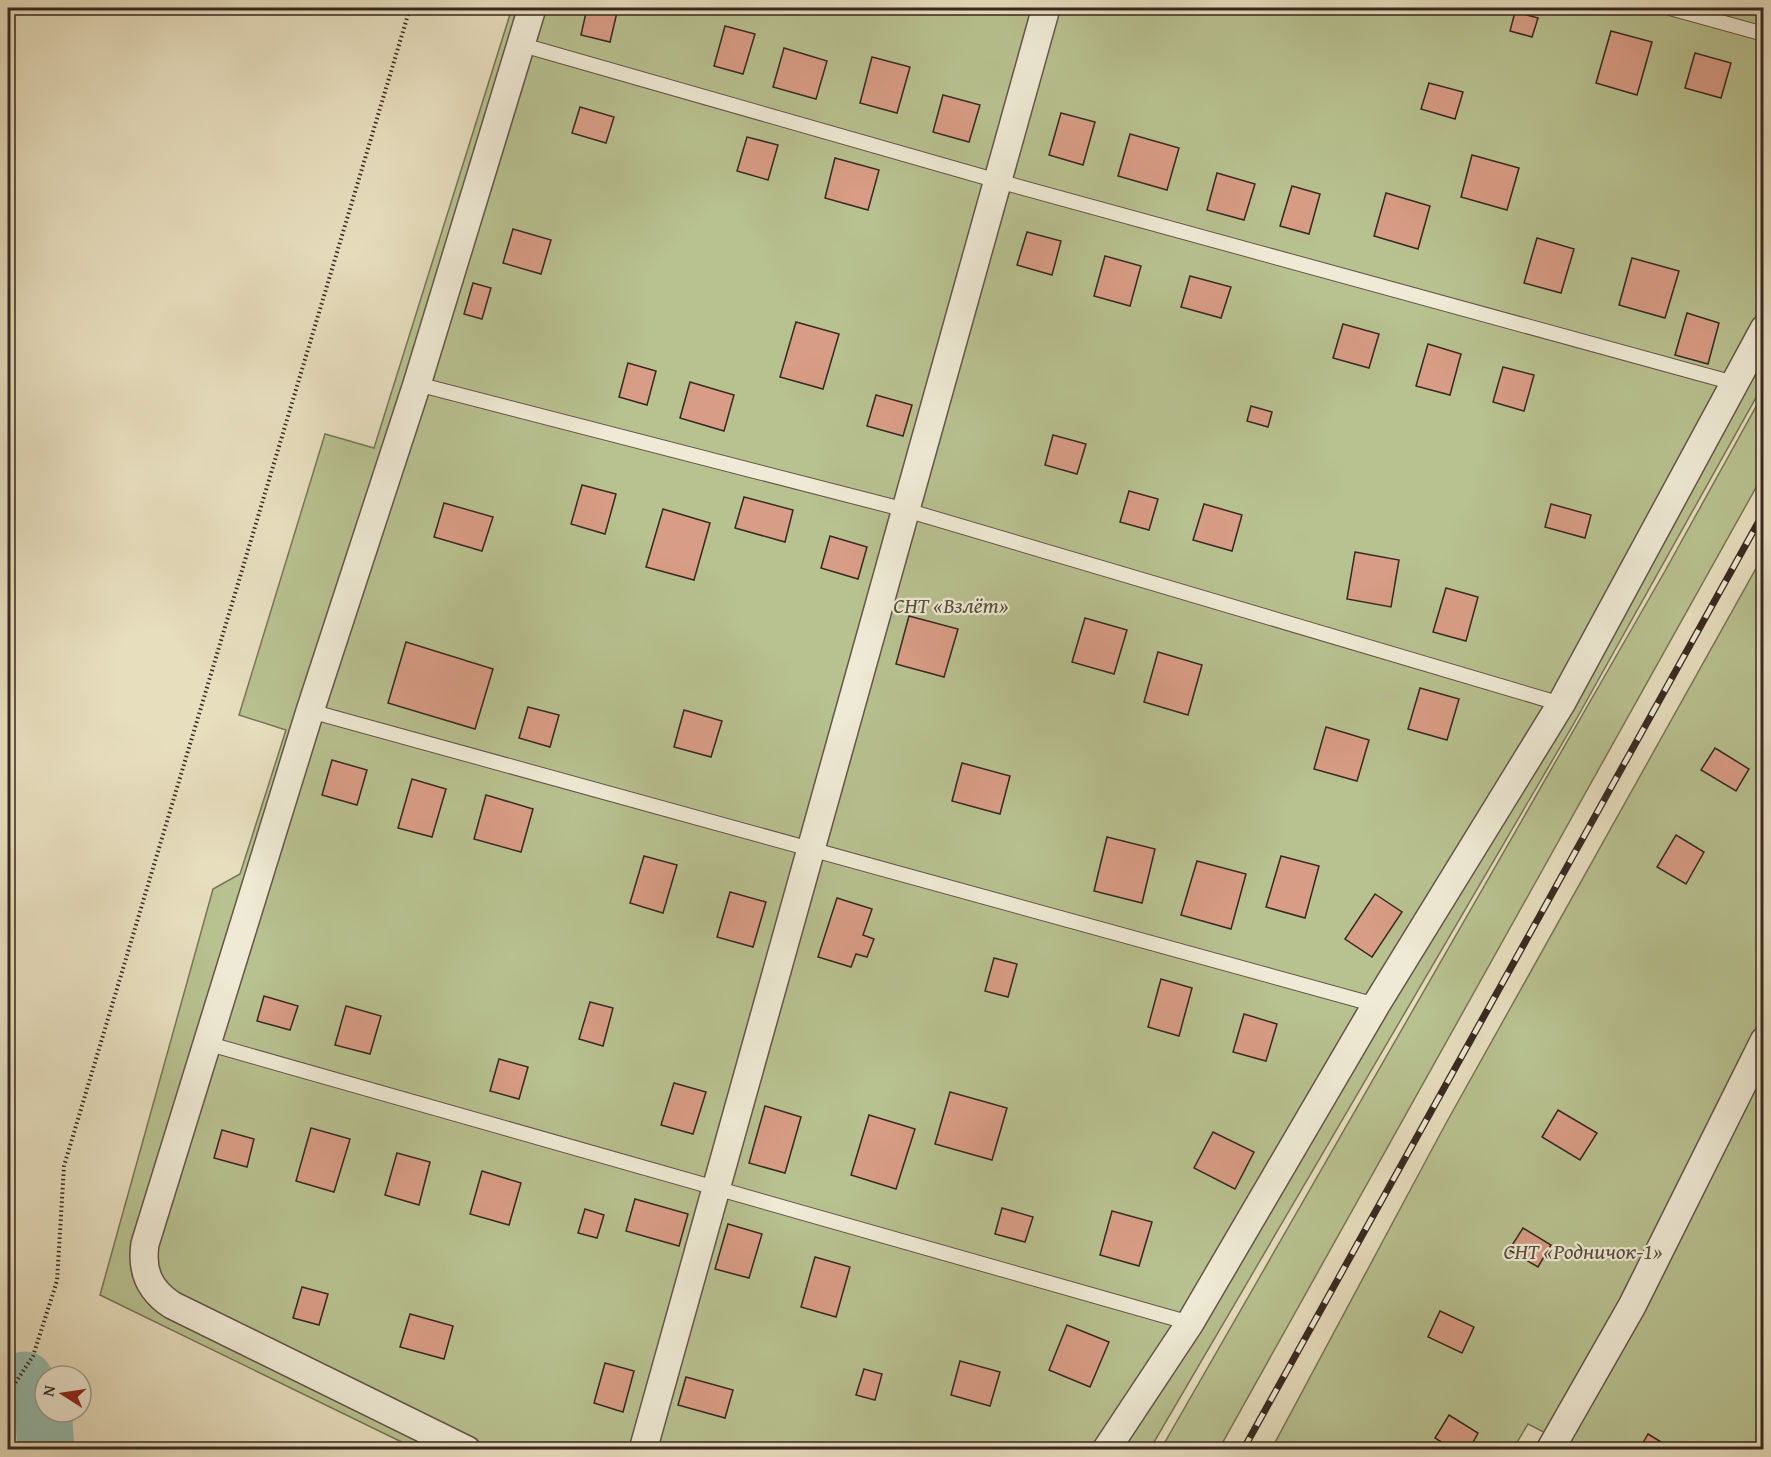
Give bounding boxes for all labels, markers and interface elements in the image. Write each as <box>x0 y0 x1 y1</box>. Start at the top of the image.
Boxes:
park label: СНТ «Взлёт» <box>893 589 1009 621</box>
park label: СНТ «Родничок-1» <box>1504 1235 1662 1267</box>
north arrow <box>33 1364 93 1424</box>
text: N <box>35 1383 61 1399</box>

